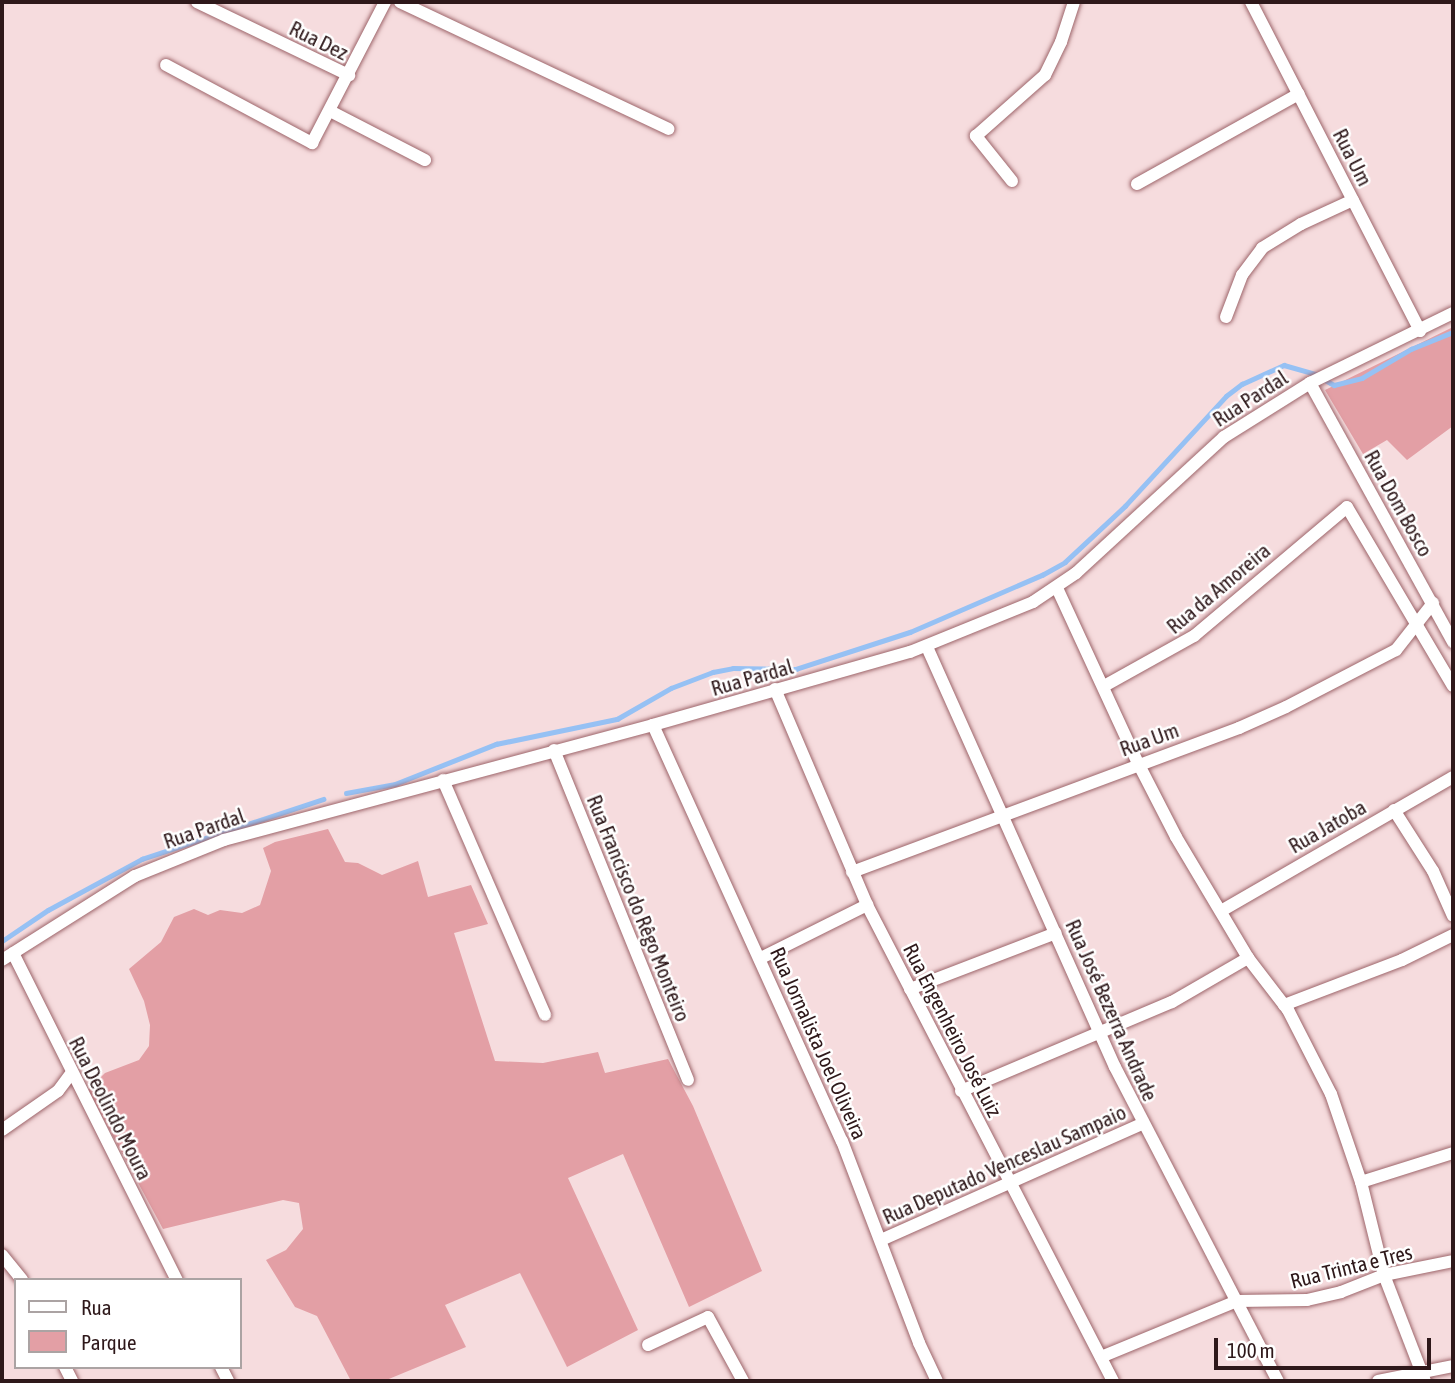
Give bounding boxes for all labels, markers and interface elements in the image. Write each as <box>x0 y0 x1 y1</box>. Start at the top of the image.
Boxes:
street label: Rua Dez <box>286 15 352 65</box>
street label: Rua Um <box>1328 124 1378 190</box>
street label: Rua Pardal <box>1208 364 1292 432</box>
street label: Rua Dom Bosco <box>1359 445 1439 561</box>
street label: Rua da Amoreira <box>1161 537 1275 639</box>
street label: Rua Pardal <box>708 653 796 701</box>
street label: Rua Um <box>1116 717 1182 761</box>
street label: Rua Francisco do Rêgo Monteiro <box>582 791 696 1025</box>
street label: Rua Jatoba <box>1284 794 1370 858</box>
street label: Rua Pardal <box>160 802 248 854</box>
street label: Rua José Bezerra Andrade <box>1061 915 1163 1105</box>
street label: Rua Engenheiro José Luiz <box>898 939 1008 1121</box>
street label: Rua Jornalista Joel Oliveira <box>765 943 873 1143</box>
street label: Rua Deolindo Moura <box>64 1032 158 1184</box>
street label: Rua Deputado Venceslau Sampaio <box>878 1099 1130 1229</box>
street label: Rua Trinta e Tres <box>1287 1239 1415 1293</box>
legend <box>14 1278 242 1369</box>
text: Rua <box>81 1295 111 1319</box>
scale bar <box>1217 1324 1434 1368</box>
text: Parque <box>81 1330 136 1354</box>
text: 100 m <box>1227 1338 1275 1362</box>

